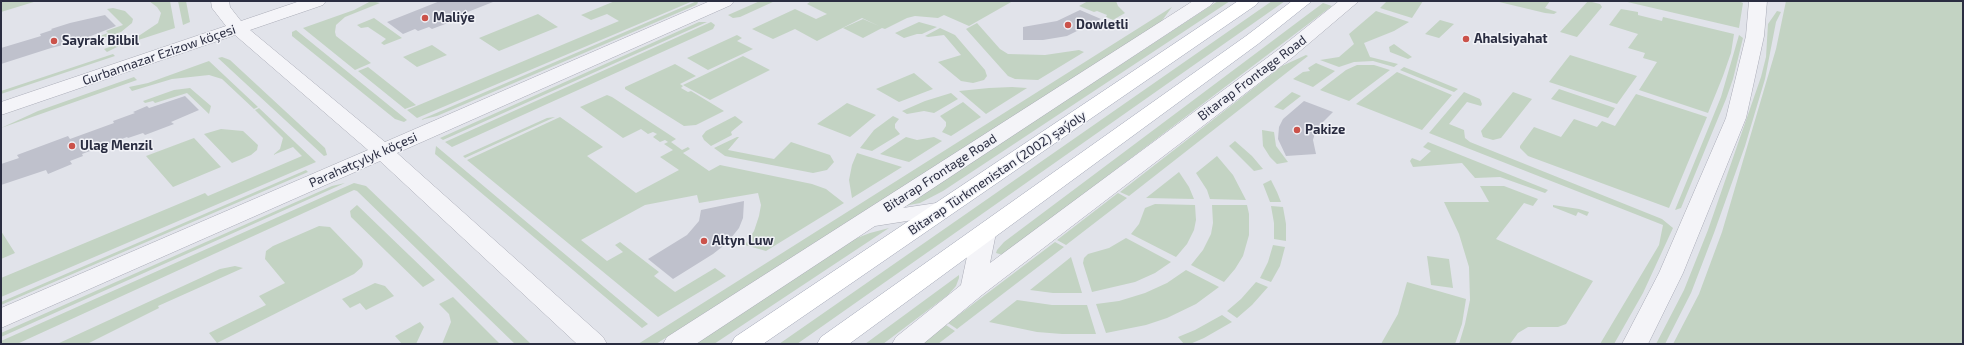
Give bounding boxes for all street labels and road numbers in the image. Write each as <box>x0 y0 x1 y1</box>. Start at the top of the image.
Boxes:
street label: Gurbannazar Ezizow köçesi <box>80 21 238 89</box>
street label: Bitarap Frontage Road <box>1195 32 1309 124</box>
street label: Bitarap Türkmenistan (2002) şaýoly <box>905 108 1089 238</box>
street label: Parahatçylyk köçesi <box>306 129 420 191</box>
street label: Bitarap Frontage Road <box>880 131 1000 215</box>

